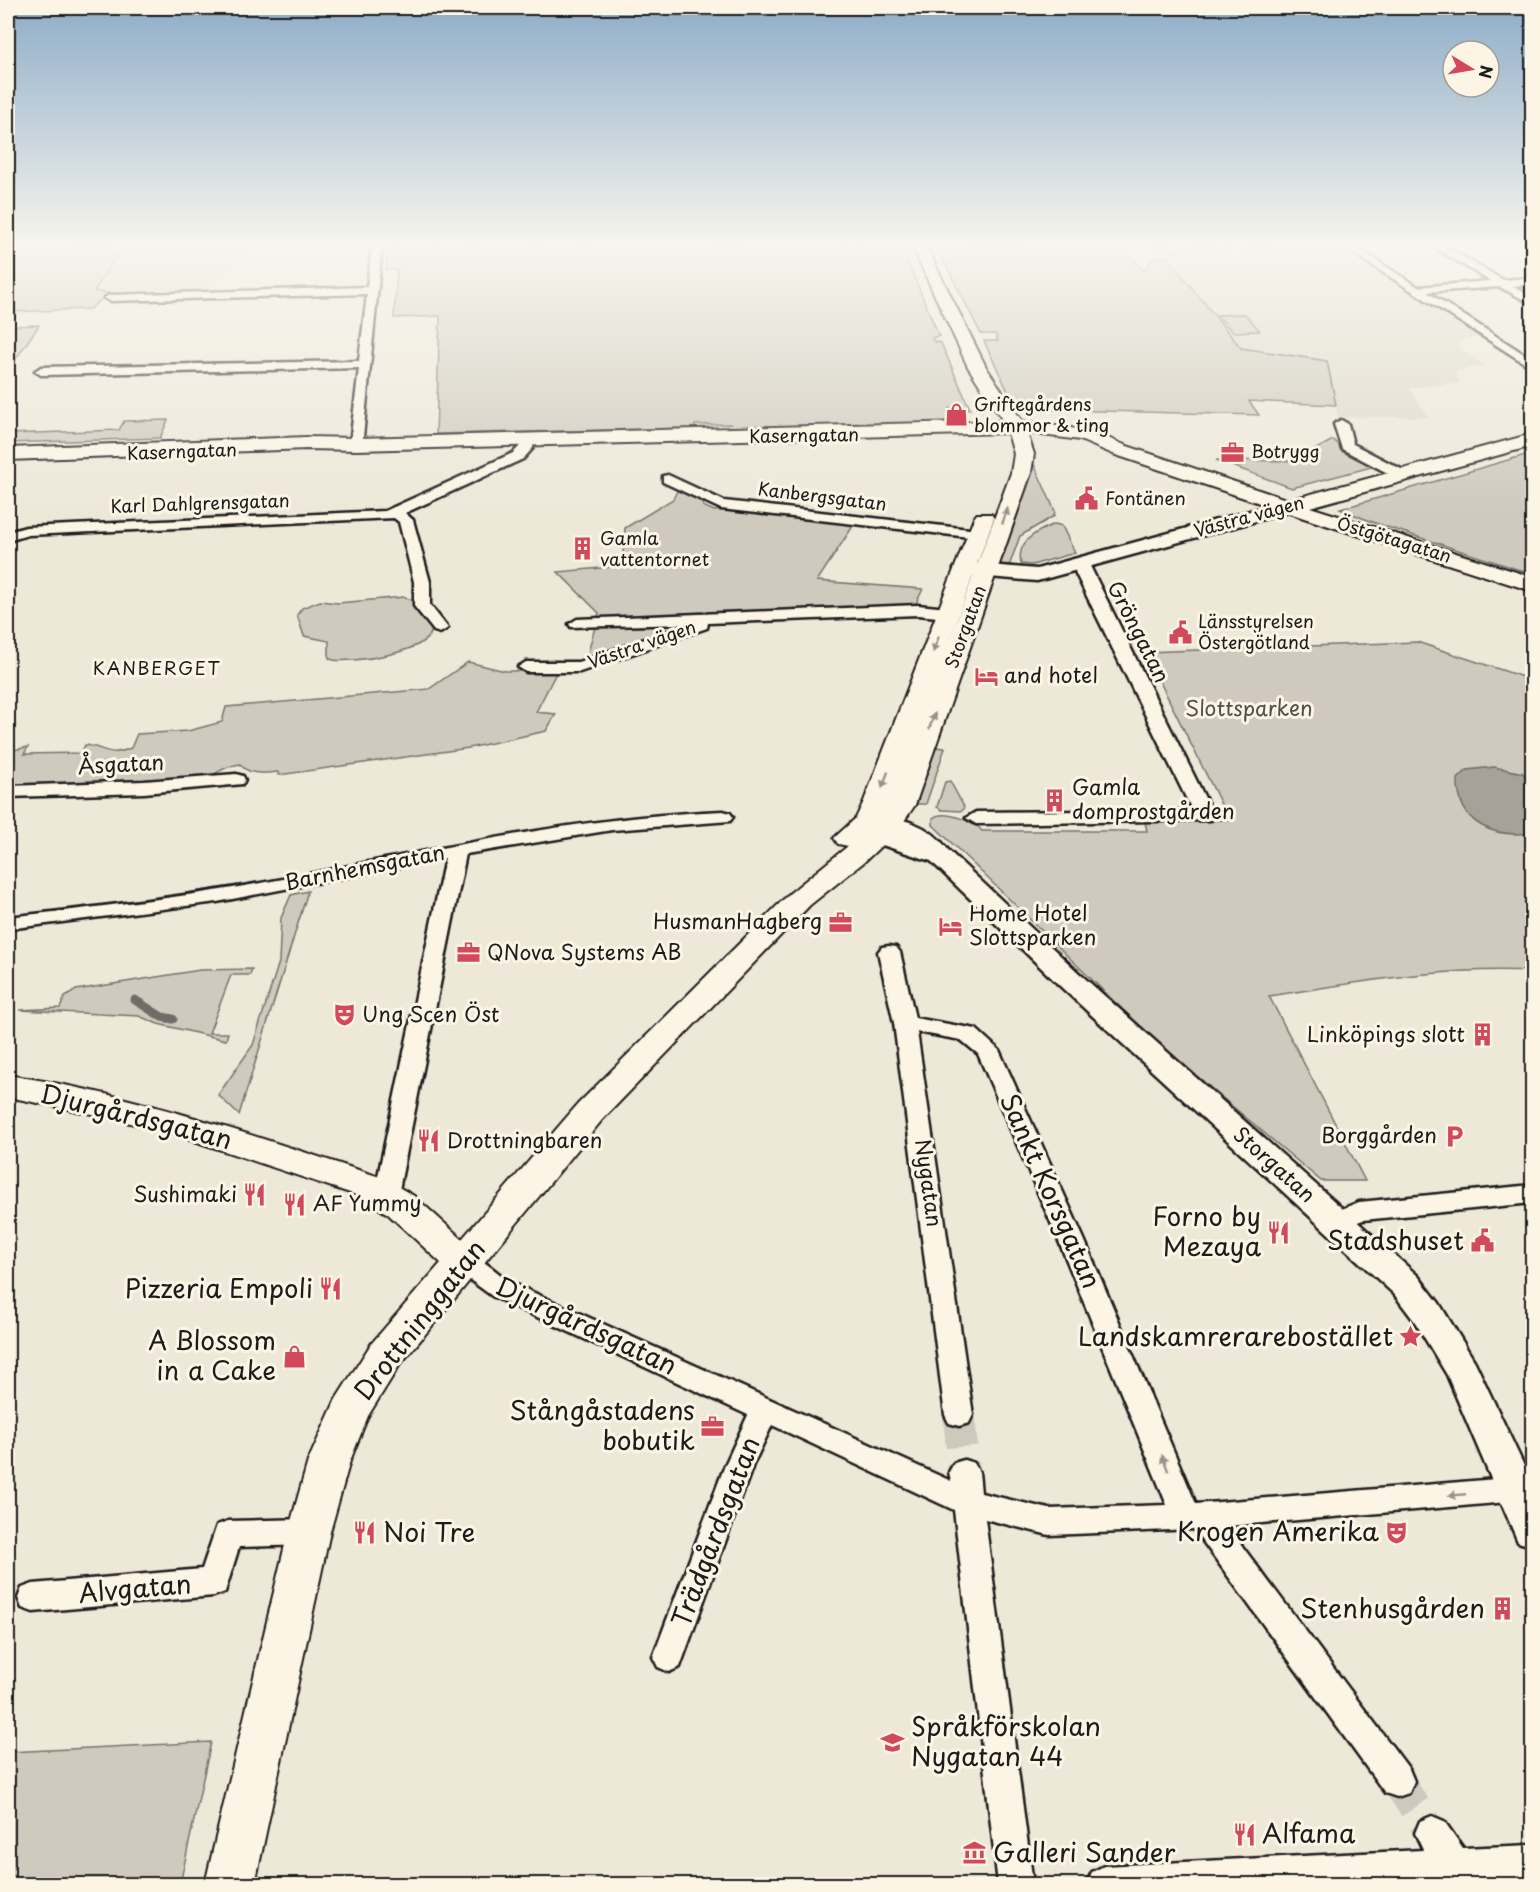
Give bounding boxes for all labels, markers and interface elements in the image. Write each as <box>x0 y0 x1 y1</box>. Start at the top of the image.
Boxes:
north arrow <box>1441 39 1501 99</box>
text: N <box>1474 64 1500 81</box>
place label: Griftegårdens blommor & ting <box>974 390 1109 438</box>
shop icon: Griftegårdens blommor & ting <box>943 402 969 428</box>
street label: Kaserngatan <box>749 420 859 449</box>
street label: Kaserngatan <box>127 435 237 466</box>
place label: Botrygg <box>1251 437 1320 464</box>
office icon: Botrygg <box>1220 439 1246 465</box>
street label: Kanbergsgatan <box>756 474 888 517</box>
place label: Fontänen <box>1105 484 1186 511</box>
street label: Karl Dahlgrensgatan <box>110 486 290 519</box>
public building icon: Fontänen <box>1074 486 1100 512</box>
street label: Västra vägen <box>1191 488 1307 543</box>
one-way arrow <box>1001 507 1011 525</box>
street label: Östgötagatan <box>1334 508 1455 569</box>
place label: Gamla vattentornet <box>600 524 709 572</box>
building icon: Gamla vattentornet <box>569 536 595 562</box>
street label: Gröngatan <box>1100 575 1179 688</box>
street label: Storgatan <box>937 581 992 672</box>
place label: Länsstyrelsen Östergötland <box>1198 607 1314 655</box>
street label: Västra vägen <box>584 612 699 675</box>
public building icon: Länsstyrelsen Östergötland <box>1167 619 1193 645</box>
one-way arrow <box>931 635 940 653</box>
district label: KANBERGET <box>93 654 221 681</box>
place label: and hotel <box>1004 658 1098 690</box>
hotel icon: and hotel <box>973 663 999 689</box>
park label: Slottsparken <box>1185 691 1313 723</box>
one-way arrow <box>927 712 937 730</box>
street label: Åsgatan <box>77 745 165 781</box>
place label: Gamla domprostgården <box>1072 770 1235 826</box>
one-way arrow <box>880 771 889 789</box>
building icon: Gamla domprostgården <box>1041 787 1067 813</box>
street label: Barnhemsgatan <box>282 835 447 897</box>
place label: Home Hotel Slottsparken <box>969 896 1096 952</box>
place label: HusmanHagberg <box>653 904 822 936</box>
office icon: HusmanHagberg <box>827 909 853 935</box>
hotel icon: Home Hotel Slottsparken <box>938 913 964 939</box>
place label: QNova Systems AB <box>487 935 681 967</box>
office icon: QNova Systems AB <box>456 940 482 966</box>
place label: Ung Scen Öst <box>362 997 499 1029</box>
theatre icon: Ung Scen Öst <box>331 1002 357 1028</box>
place label: Linköpings slott <box>1307 1017 1465 1049</box>
building icon: Linköpings slott <box>1470 1022 1496 1048</box>
street label: Djurgårdsgatan <box>36 1073 236 1158</box>
street label: Sankt Korsgatan <box>991 1086 1112 1294</box>
street label: Storgatan <box>1227 1118 1324 1209</box>
place label: Borggården <box>1321 1118 1437 1150</box>
place label: Drottningbaren <box>447 1123 603 1155</box>
parking icon: Borggården <box>1442 1123 1468 1149</box>
restaurant icon: Drottningbaren <box>416 1128 442 1154</box>
street label: Nygatan <box>908 1137 952 1229</box>
place label: Sushimaki <box>133 1177 237 1209</box>
restaurant icon: Sushimaki <box>242 1182 268 1208</box>
place label: AF Yummy <box>313 1186 422 1218</box>
restaurant icon: AF Yummy <box>282 1191 308 1217</box>
place label: Forno by Mezaya <box>1152 1196 1262 1265</box>
restaurant icon: Forno by Mezaya <box>1266 1219 1292 1245</box>
place label: Stadshuset <box>1327 1220 1464 1259</box>
public building icon: Stadshuset <box>1469 1228 1495 1254</box>
street label: Drottninggatan <box>344 1231 494 1408</box>
street label: Djurgårdsgatan <box>489 1265 684 1384</box>
place label: Pizzeria Empoli <box>125 1268 313 1307</box>
restaurant icon: Pizzeria Empoli <box>318 1276 344 1302</box>
place label: Landskamrerarebostället <box>1078 1316 1393 1355</box>
place label: A Blossom in a Cake <box>148 1320 276 1389</box>
place icon: Landskamrerarebostället <box>1398 1324 1424 1350</box>
shop icon: A Blossom in a Cake <box>281 1343 307 1369</box>
place label: Stångåstadens bobutik <box>509 1390 695 1459</box>
office icon: Stångåstadens bobutik <box>700 1413 726 1439</box>
street label: Trädgårdsgatan <box>660 1431 769 1632</box>
one-way arrow <box>1160 1453 1170 1471</box>
one-way arrow <box>1447 1490 1466 1500</box>
place label: Krogen Amerika <box>1177 1511 1379 1550</box>
place label: Noi Tre <box>383 1512 475 1551</box>
theatre icon: Krogen Amerika <box>1384 1519 1410 1545</box>
restaurant icon: Noi Tre <box>352 1520 378 1546</box>
street label: Alvgatan <box>77 1563 193 1612</box>
place label: Stenhusgården <box>1300 1588 1485 1627</box>
building icon: Stenhusgården <box>1490 1596 1516 1622</box>
place label: Språkförskolan Nygatan 44 <box>911 1706 1101 1775</box>
school or university icon: Språkförskolan Nygatan 44 <box>880 1729 906 1755</box>
place label: Alfama <box>1262 1813 1356 1852</box>
restaurant icon: Alfama <box>1231 1821 1257 1847</box>
place label: Galleri Sander <box>993 1832 1176 1871</box>
museum icon: Galleri Sander <box>962 1840 988 1866</box>

